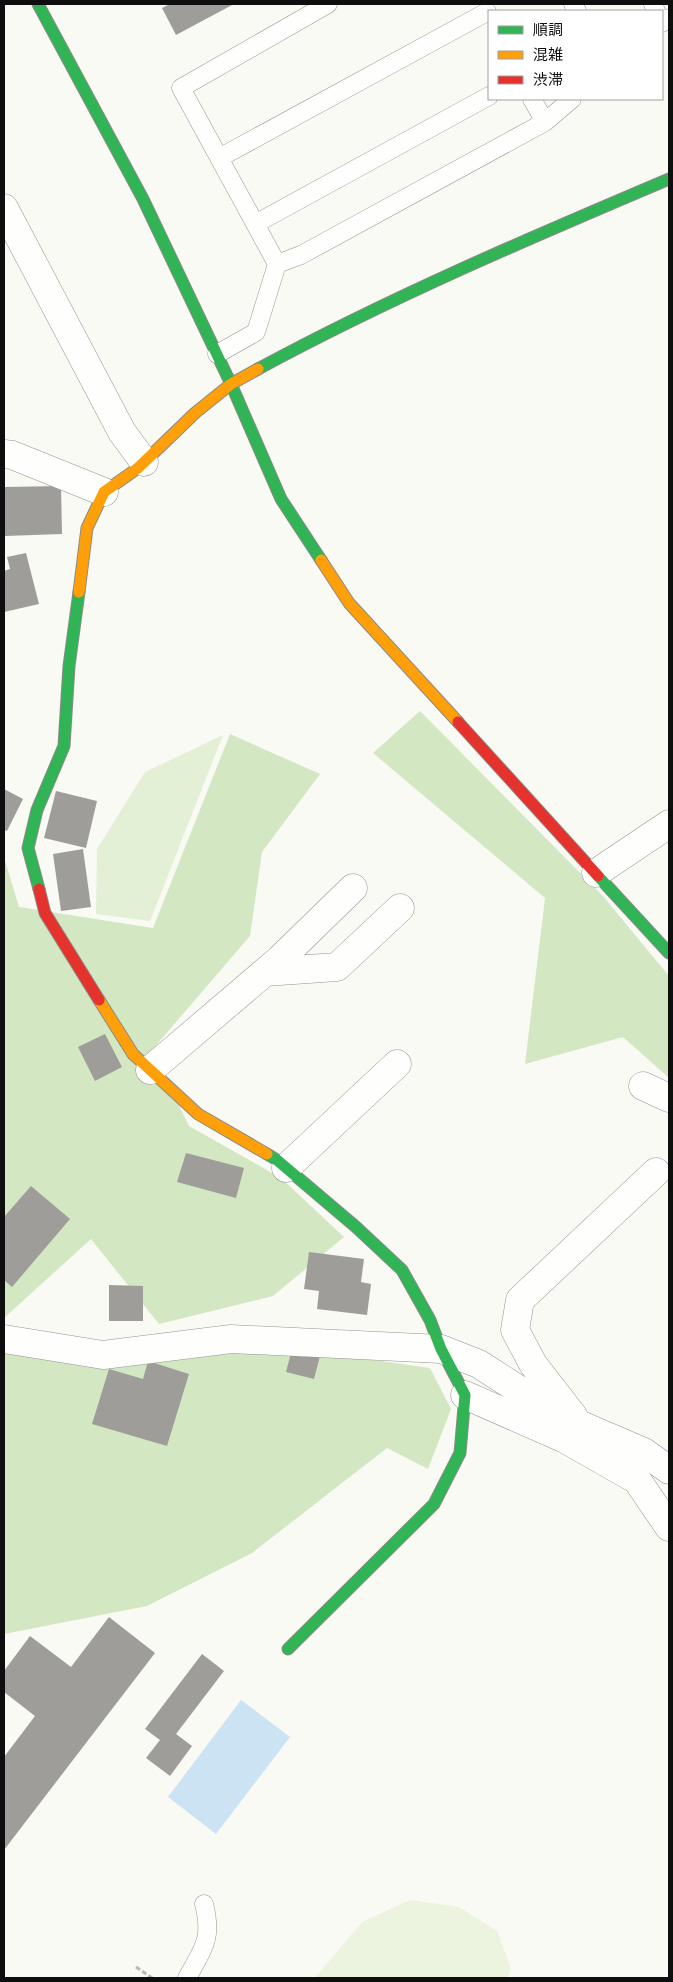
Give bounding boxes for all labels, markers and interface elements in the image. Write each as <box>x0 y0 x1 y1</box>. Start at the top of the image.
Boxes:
legend <box>488 10 663 100</box>
text: 順調 <box>533 20 563 39</box>
text: 混雑 <box>533 45 563 64</box>
text: 渋滞 <box>533 70 563 89</box>

